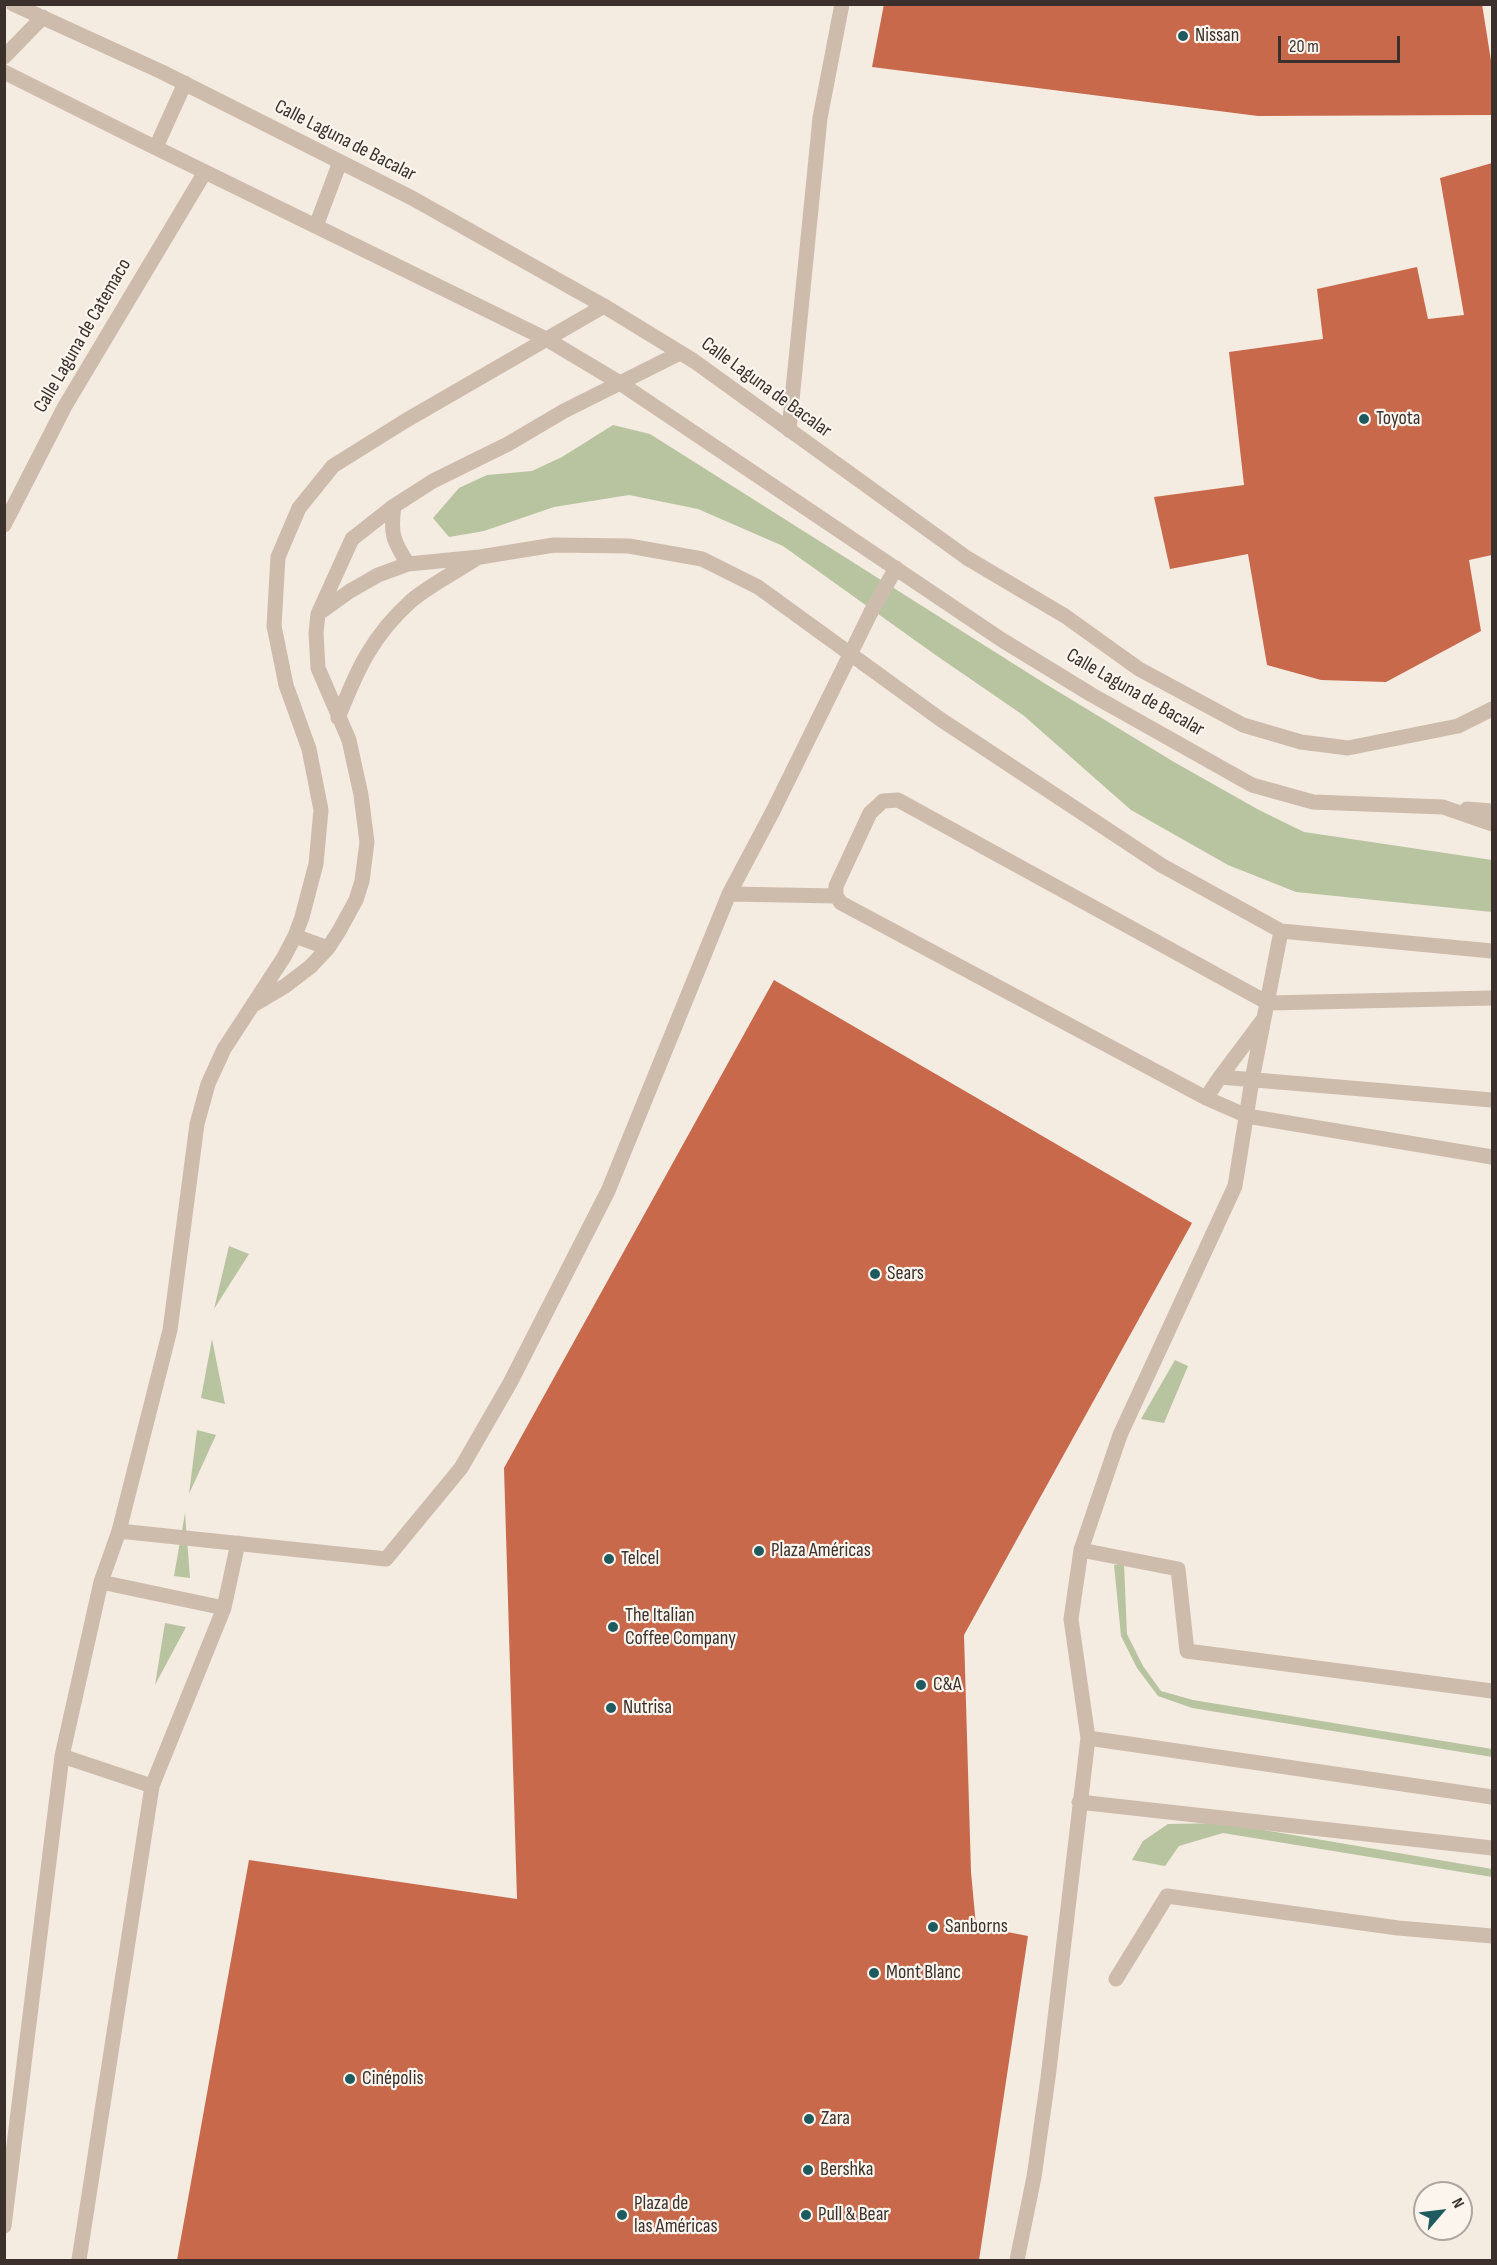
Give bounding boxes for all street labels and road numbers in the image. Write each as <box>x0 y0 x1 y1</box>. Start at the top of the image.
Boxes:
street label: Calle Laguna de Bacalar <box>270 95 420 187</box>
street label: Calle Laguna de Catemaco <box>29 255 137 417</box>
street label: Calle Laguna de Bacalar <box>696 333 836 443</box>
street label: Calle Laguna de Bacalar <box>1062 644 1208 742</box>

